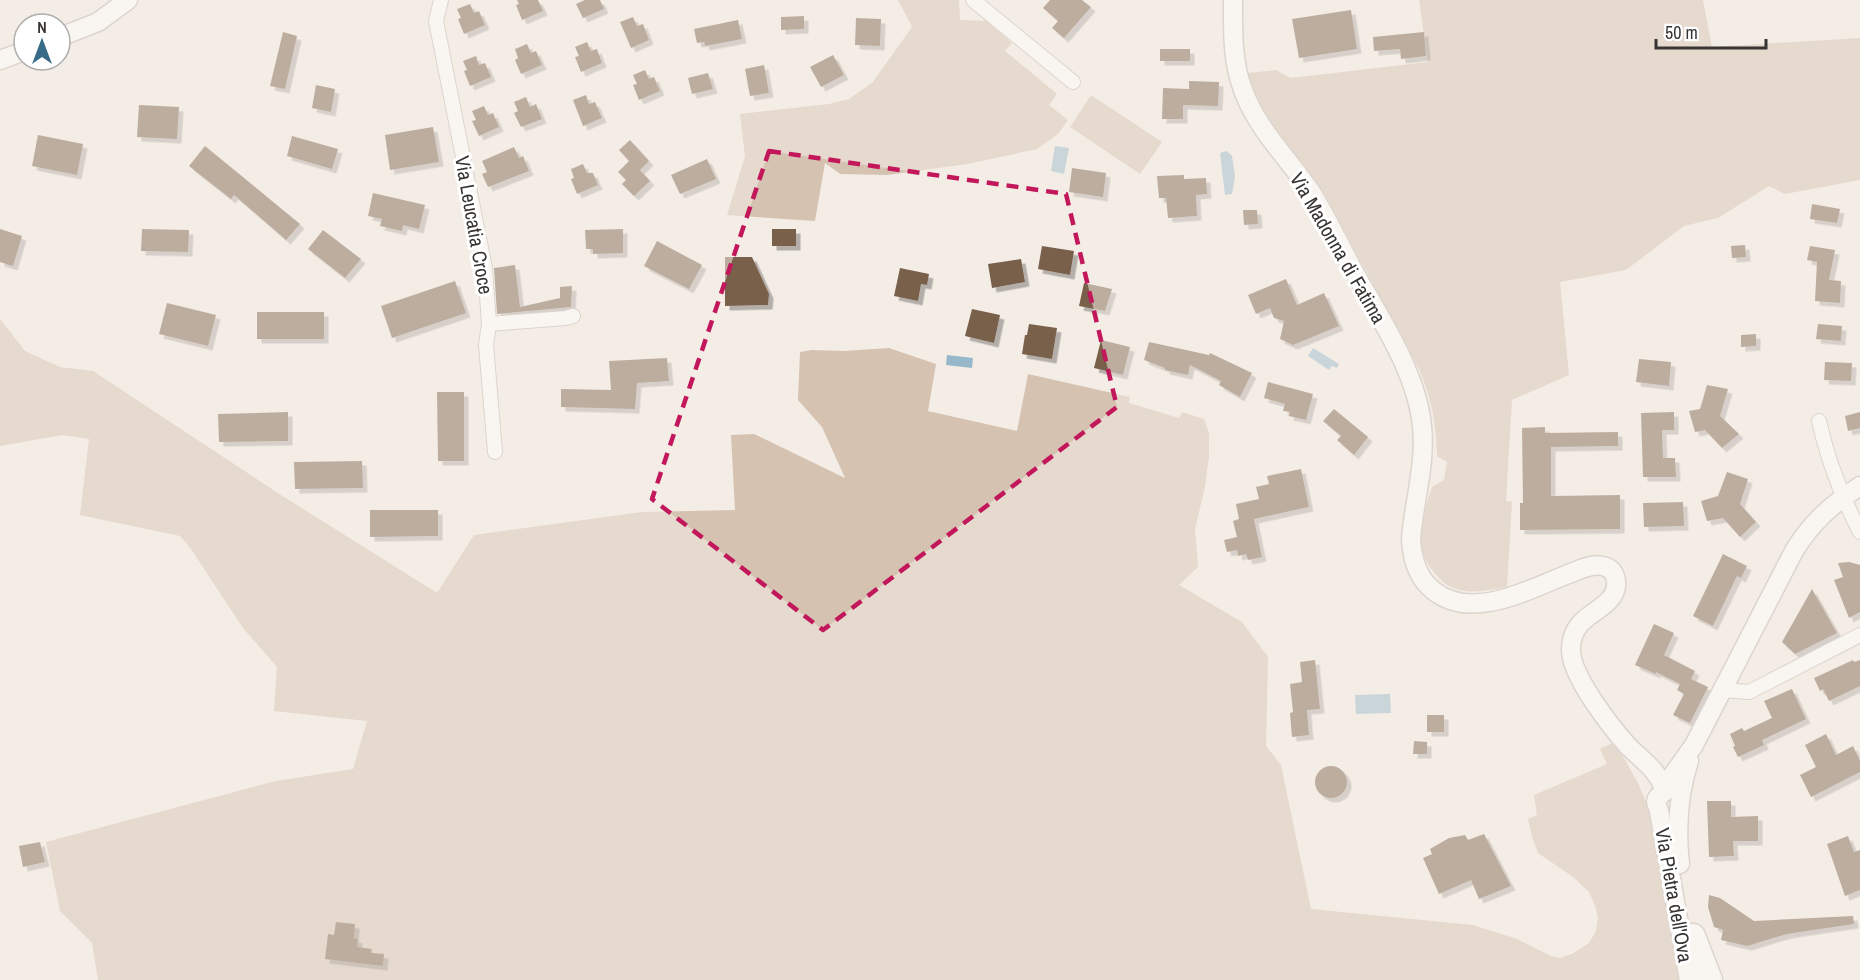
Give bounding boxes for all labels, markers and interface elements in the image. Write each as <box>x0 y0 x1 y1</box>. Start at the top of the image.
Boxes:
north arrow <box>12 12 72 72</box>
scale bar <box>1656 12 1766 50</box>
text: N <box>37 16 47 38</box>
text: 50 m <box>1665 20 1698 45</box>
street label: Via Leucatia Croce <box>449 154 500 296</box>
street label: Via Madonna di Fatima <box>1284 167 1393 328</box>
street label: Via Pietra dell'Ova <box>1649 826 1700 964</box>

